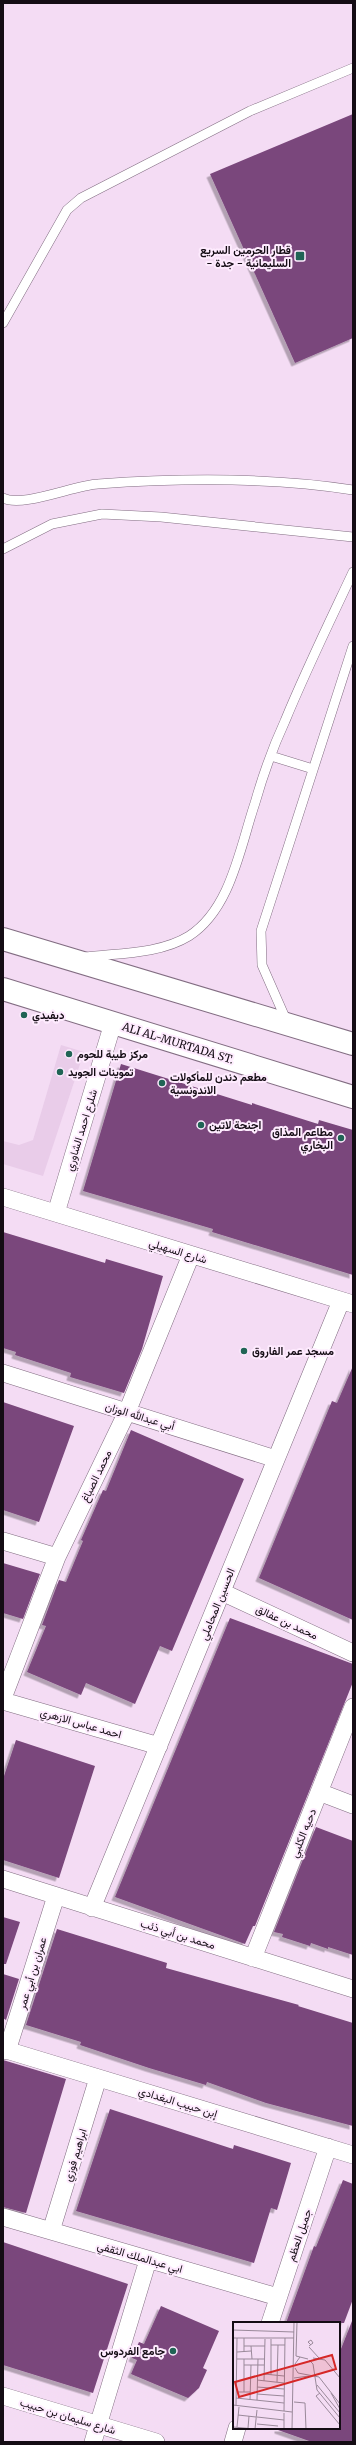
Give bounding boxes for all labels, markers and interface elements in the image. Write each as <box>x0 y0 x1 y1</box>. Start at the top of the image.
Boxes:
place label: قطار الحرمين السريع - السليمانية - جدة <box>200 243 291 270</box>
marker: قطار الحرمين السريع - السليمانية - جدة <box>294 250 306 262</box>
place label: ديفيدي <box>32 1008 65 1024</box>
marker: ديفيدي <box>19 1010 29 1020</box>
street label: ALI AL-MURTADA ST. <box>120 1019 236 1067</box>
place label: مركز طيبة للحوم <box>77 1047 148 1062</box>
marker: مركز طيبة للحوم <box>64 1049 74 1059</box>
place label: تموينات الجويد <box>68 1065 134 1079</box>
marker: تموينات الجويد <box>55 1067 65 1077</box>
place label: مطعم دندن للمأكولات الاندونسية <box>170 1070 267 1097</box>
marker: مطعم دندن للمأكولات الاندونسية <box>157 1078 167 1088</box>
street label: شلرع احمد الشاوري <box>62 1087 103 1173</box>
place label: اجنحة لاتين <box>209 1118 262 1132</box>
marker: اجنحة لاتين <box>196 1120 206 1130</box>
place label: مطاعم المذاق البخاري <box>272 1125 333 1154</box>
marker: مطاعم المذاق البخاري <box>336 1133 346 1143</box>
street label: شارع السهيلي <box>146 1236 209 1269</box>
place label: مسجد عمر الفاروق <box>252 1344 334 1358</box>
marker: مسجد عمر الفاروق <box>239 1346 249 1356</box>
street label: أبي عبدالله الوزان <box>103 1399 177 1436</box>
street label: محمد الصباغ <box>77 1448 116 1505</box>
street label: الحسين المحاملي <box>196 1566 241 1643</box>
street label: محمد بن عفالق <box>254 1602 320 1642</box>
street label: احمد عباس الازهري <box>38 1705 123 1744</box>
street label: دحيه الكلبي <box>287 1806 322 1861</box>
street label: محمد بن أبي ذئب <box>138 1916 217 1955</box>
street label: عمران بن أبي عمر <box>14 1935 53 2013</box>
street label: إبن حبيب البغدادي <box>136 2083 219 2124</box>
street label: ابراهيم فوزي <box>60 2127 93 2184</box>
street label: جميل العظم <box>284 2207 315 2263</box>
street label: ابي عبدالملك الثقفي <box>95 2238 184 2279</box>
inset map <box>233 2322 340 2429</box>
place label: جامع الفردوس <box>100 2344 166 2359</box>
marker: جامع الفردوس <box>168 2346 178 2356</box>
street label: شارع سليمان بن حبيب <box>18 2395 118 2438</box>

